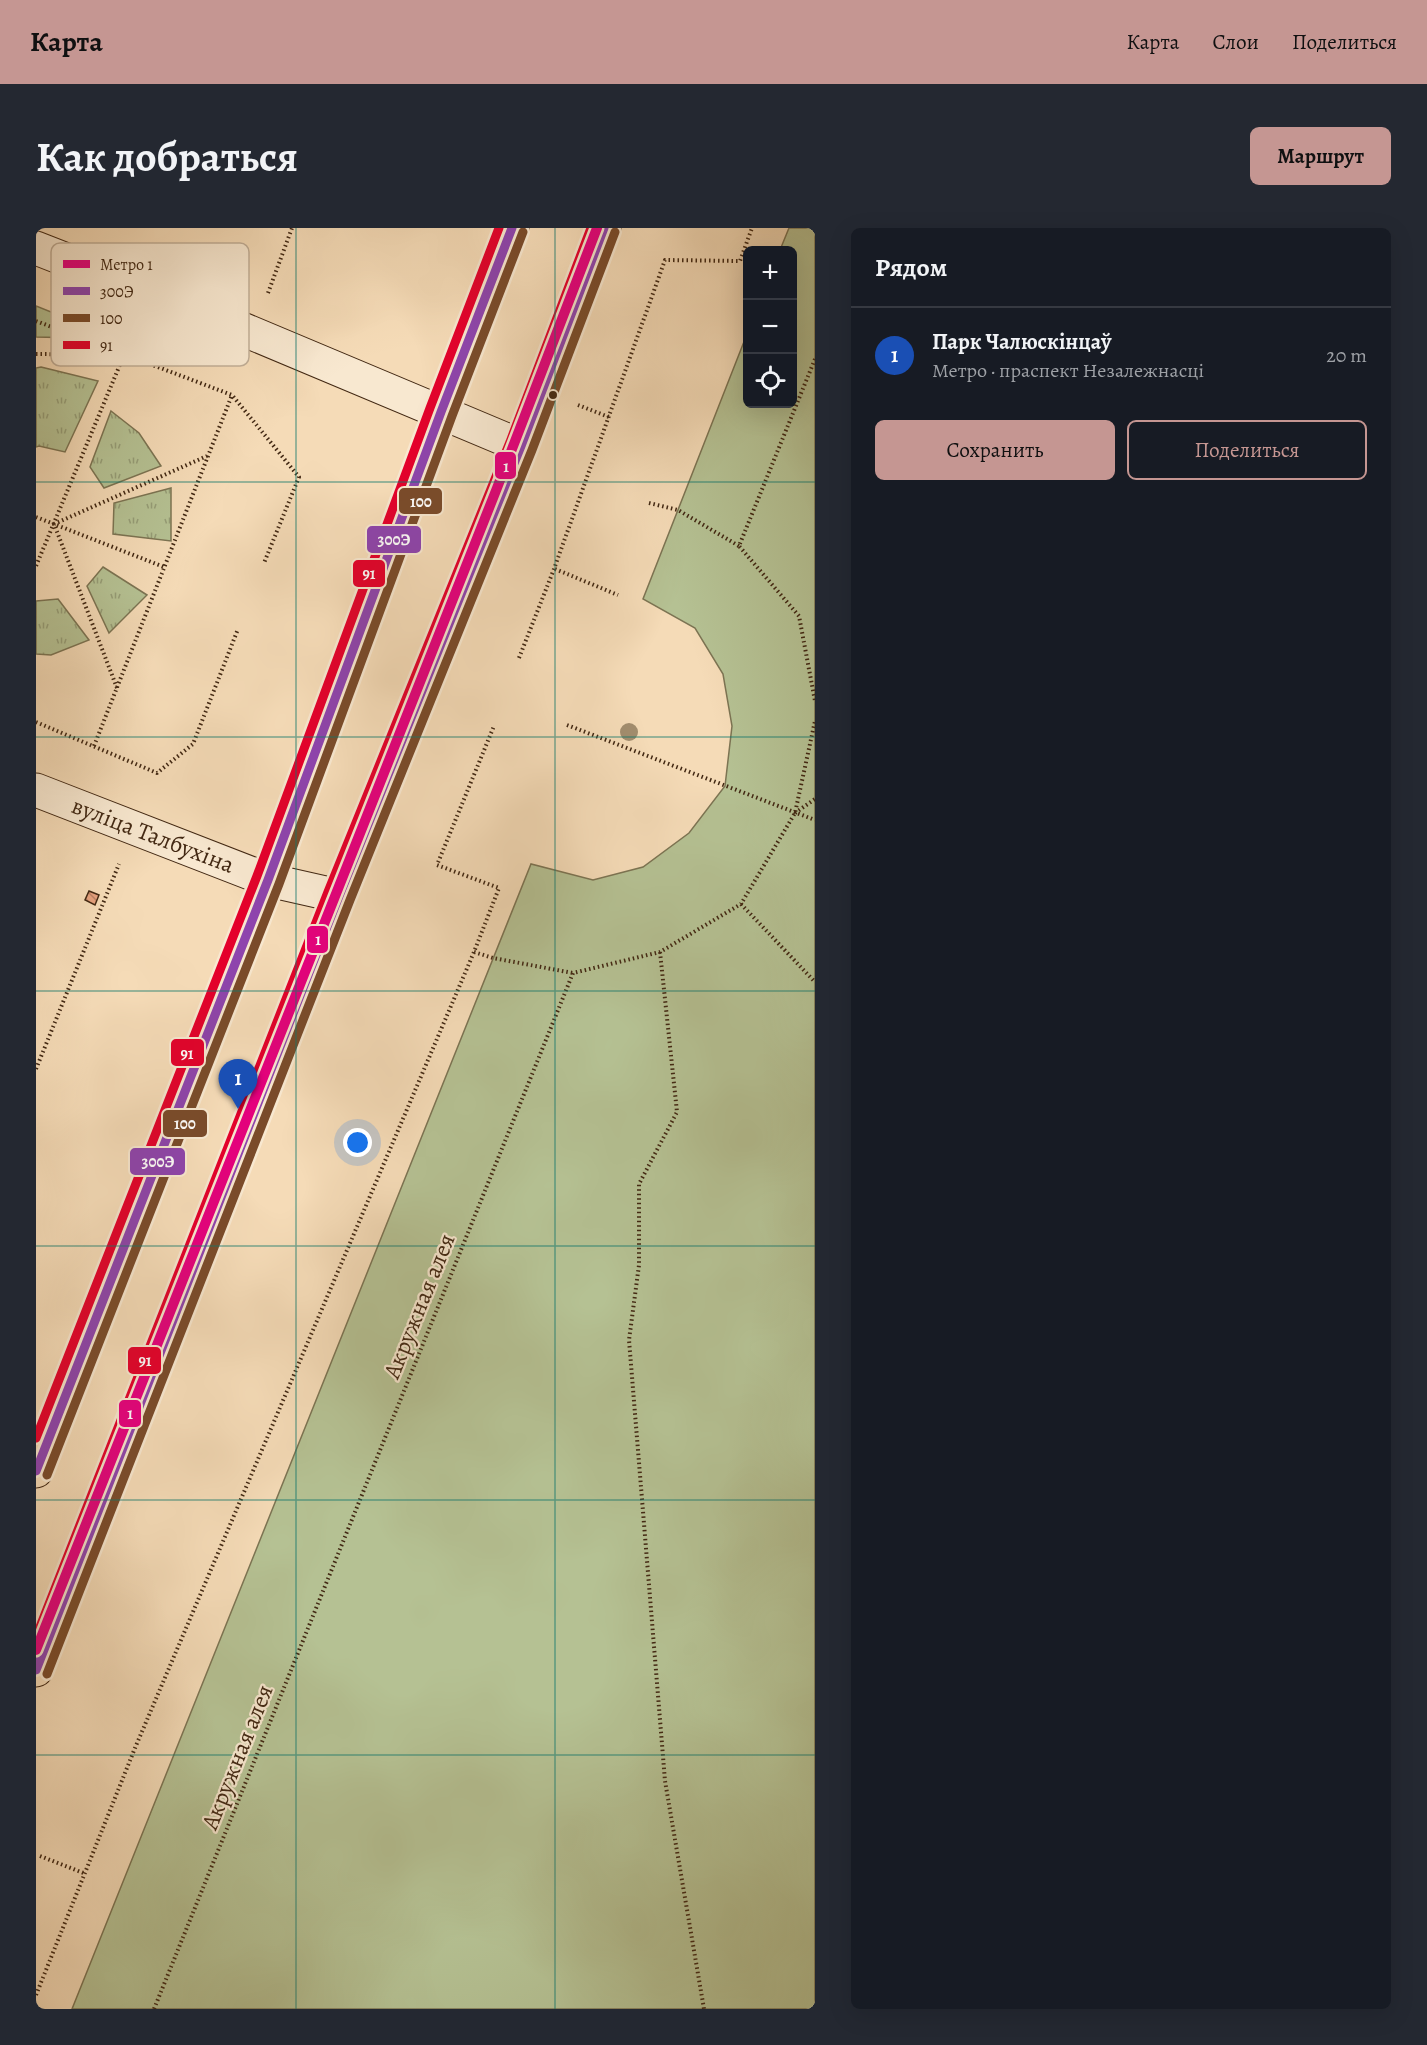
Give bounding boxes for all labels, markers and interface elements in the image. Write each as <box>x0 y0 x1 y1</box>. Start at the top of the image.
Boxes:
text: Карта <box>30 23 103 61</box>
text: Карта <box>1126 28 1179 56</box>
text: Слои <box>1212 28 1259 56</box>
text: Поделиться <box>1292 28 1397 56</box>
button: Маршрут <box>1250 127 1391 185</box>
text: Как добраться <box>36 128 298 185</box>
legend <box>51 243 249 366</box>
map controls <box>743 246 797 408</box>
button: + <box>743 246 797 300</box>
text: Рядом <box>875 250 947 285</box>
text: Метро 1 <box>100 254 153 276</box>
text: 300Э <box>100 281 134 303</box>
button: − <box>743 300 797 354</box>
text: 100 <box>100 308 123 330</box>
text: Парк Чалюскінцаў <box>932 327 1112 357</box>
text: 91 <box>100 335 113 357</box>
text: 1 <box>891 342 898 369</box>
text: 20 m <box>1326 342 1367 369</box>
button: locate <box>743 354 797 408</box>
text: Метро · праспект Незалежнасці <box>932 357 1204 384</box>
unlabelled marker <box>547 389 559 401</box>
button: Сохранить <box>875 420 1115 480</box>
button: Поделиться <box>1127 420 1367 480</box>
line badge: 1 <box>494 451 517 480</box>
text: 1 <box>503 456 509 478</box>
line badge: 100 <box>398 487 443 515</box>
text: 100 <box>410 491 432 513</box>
line badge: 300Э <box>366 525 422 554</box>
text: 300Э <box>378 529 411 551</box>
line badge: 91 <box>352 559 386 588</box>
text: 91 <box>362 563 376 585</box>
street label: вуліца Талбухіна <box>67 789 239 881</box>
line badge: 1 <box>306 925 329 954</box>
text: 1 <box>315 929 321 951</box>
line badge: 91 <box>170 1038 205 1067</box>
text: 91 <box>180 1043 194 1065</box>
pin: 1 <box>218 1060 258 1109</box>
line badge: 100 <box>162 1109 208 1138</box>
text: 100 <box>174 1113 196 1135</box>
your location <box>343 1128 372 1157</box>
line badge: 300Э <box>129 1147 186 1176</box>
text: 300Э <box>142 1151 175 1173</box>
street label: Акружная алея <box>375 1229 463 1384</box>
line badge: 91 <box>127 1346 162 1375</box>
text: 91 <box>138 1350 152 1372</box>
line badge: 1 <box>118 1399 142 1428</box>
text: 1 <box>127 1403 133 1425</box>
street label: Акружная алея <box>193 1680 281 1835</box>

